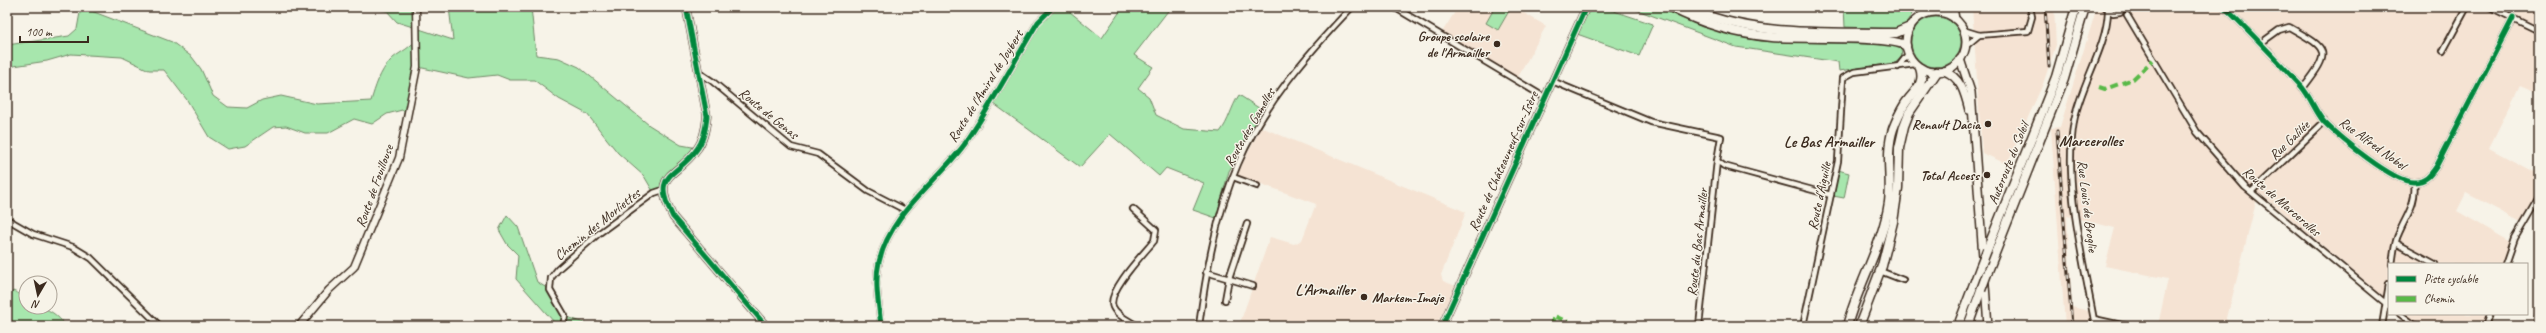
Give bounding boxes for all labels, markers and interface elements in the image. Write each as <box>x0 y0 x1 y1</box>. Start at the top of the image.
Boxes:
scale bar <box>20 18 88 44</box>
text: 100 m <box>26 24 53 40</box>
street label: Route de l'Amiral de Joybert <box>944 26 1028 145</box>
place label: Groupe scolaire de l'Armailler <box>1418 28 1491 61</box>
marker: Groupe scolaire de l'Armailler <box>1492 39 1502 49</box>
street label: Route de Genas <box>735 84 803 143</box>
street label: Route des Gamelles <box>1220 84 1279 169</box>
street label: Route de Châteauneuf-sur-Isère <box>1465 87 1543 234</box>
street label: Rue Alfred Nobel <box>2336 113 2412 175</box>
place label: Renault Dacia <box>1912 116 1981 133</box>
street label: Rue Galilée <box>2266 116 2314 164</box>
street label: Autoroute du Soleil <box>1984 117 2034 207</box>
marker: Renault Dacia <box>1983 119 1993 129</box>
district label: Marcerolles <box>2059 131 2124 151</box>
district label: Le Bas Armailler <box>1784 132 1876 152</box>
street label: Route de Fouillouse <box>352 141 398 230</box>
street label: Route d'Aiguille <box>1804 159 1835 232</box>
street label: Rue Louis de Broglie <box>2073 159 2102 254</box>
street label: Route de Marcerolles <box>2239 163 2325 241</box>
place label: Total Access <box>1920 167 1981 184</box>
marker: Total Access <box>1982 170 1992 180</box>
street label: Chemin des Morliettes <box>551 184 644 264</box>
street label: Route du Bas Armailler <box>1683 186 1712 297</box>
legend <box>2388 263 2528 315</box>
text: Piste cyclable <box>2424 271 2479 287</box>
north arrow <box>18 275 58 315</box>
district label: L'Armailler <box>1295 280 1357 300</box>
place label: Markem-Imaje <box>1372 289 1445 306</box>
text: Chemin <box>2424 291 2455 307</box>
marker: Markem-Imaje <box>1359 292 1369 302</box>
text: N <box>30 297 41 312</box>

